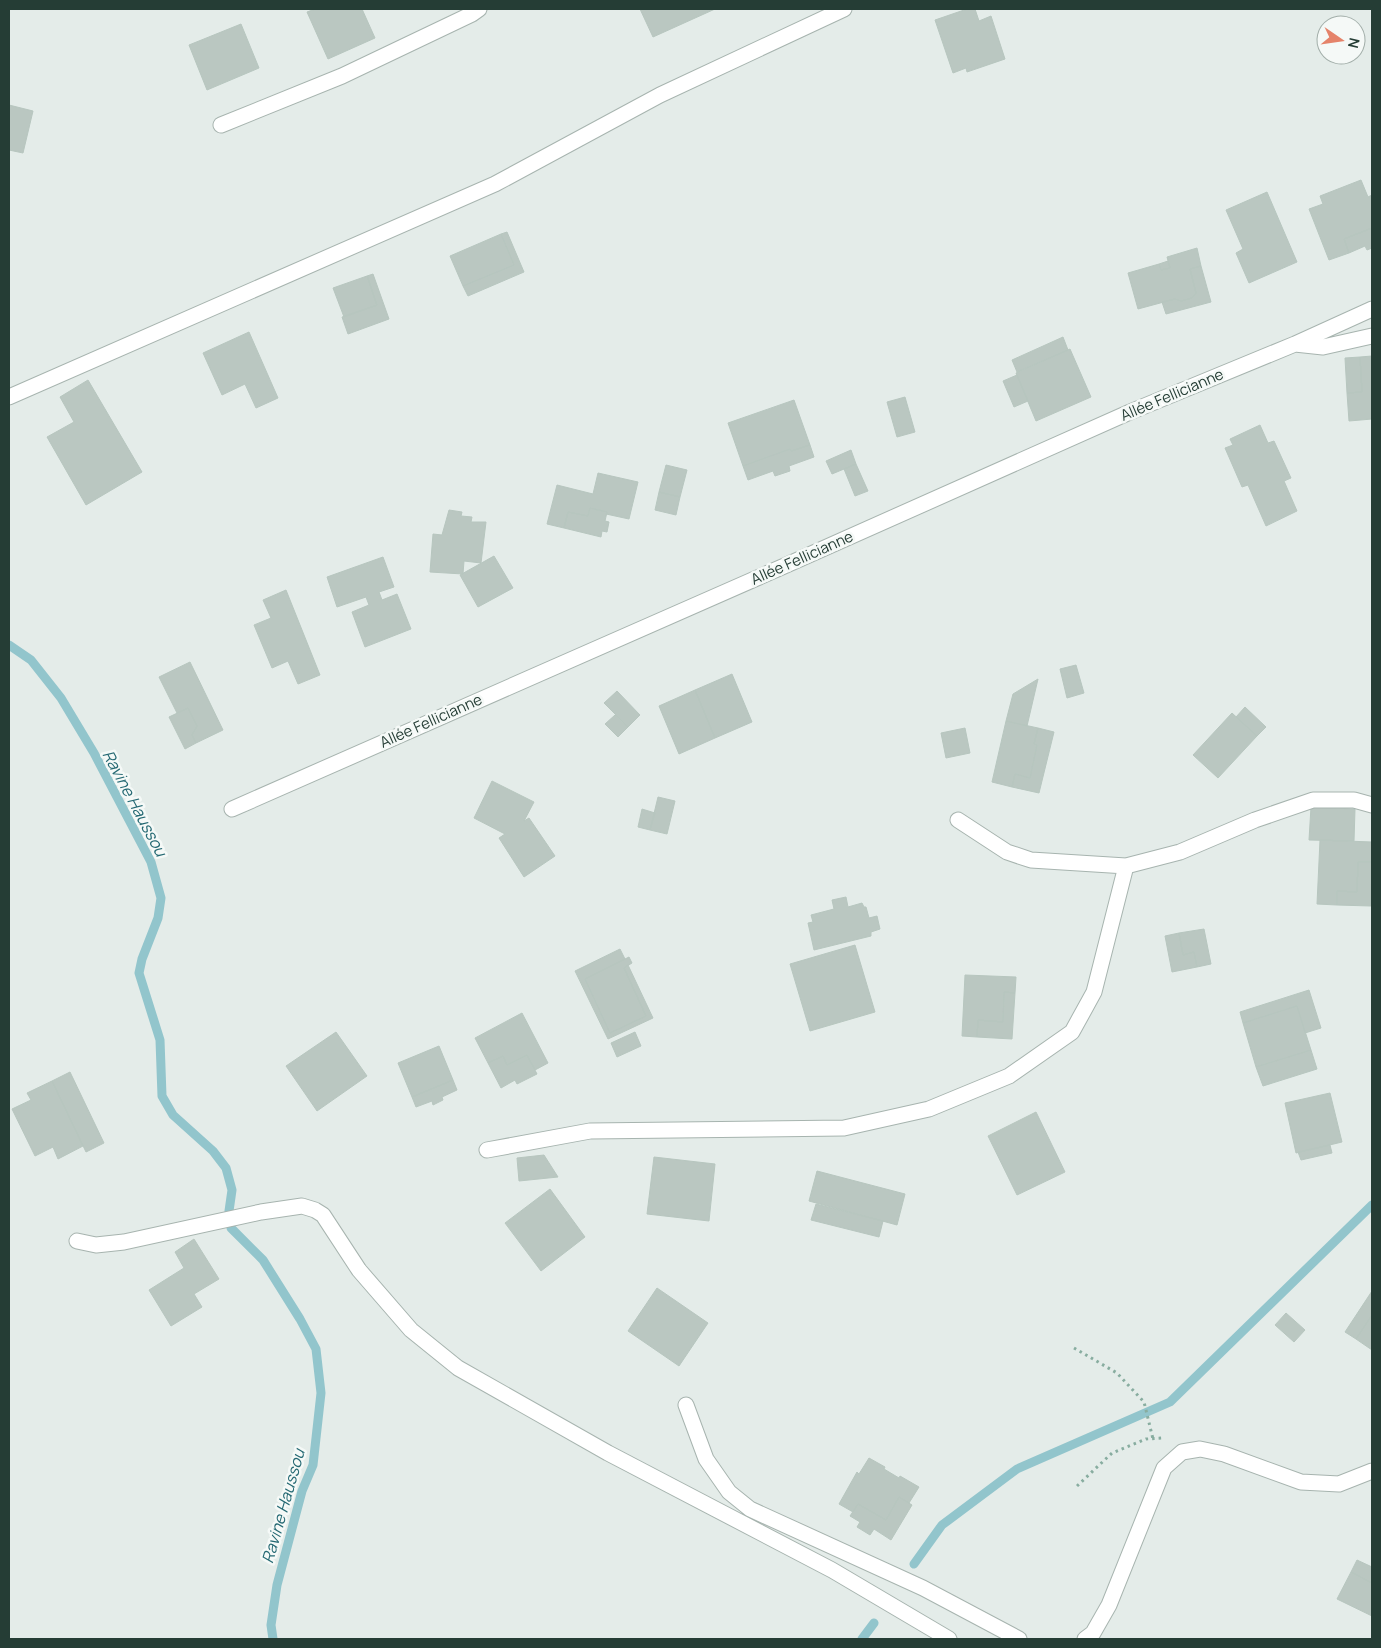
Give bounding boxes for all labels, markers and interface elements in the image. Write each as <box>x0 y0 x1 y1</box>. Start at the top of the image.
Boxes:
north arrow <box>1316 15 1366 65</box>
text: N <box>1344 36 1365 50</box>
street label: Allée Fellicianne <box>1117 363 1227 426</box>
street label: Allée Fellicianne <box>747 525 857 590</box>
street label: Allée Fellicianne <box>376 688 486 753</box>
water label: Ravine Haussou <box>98 746 173 861</box>
water label: Ravine Haussou <box>256 1445 310 1566</box>

